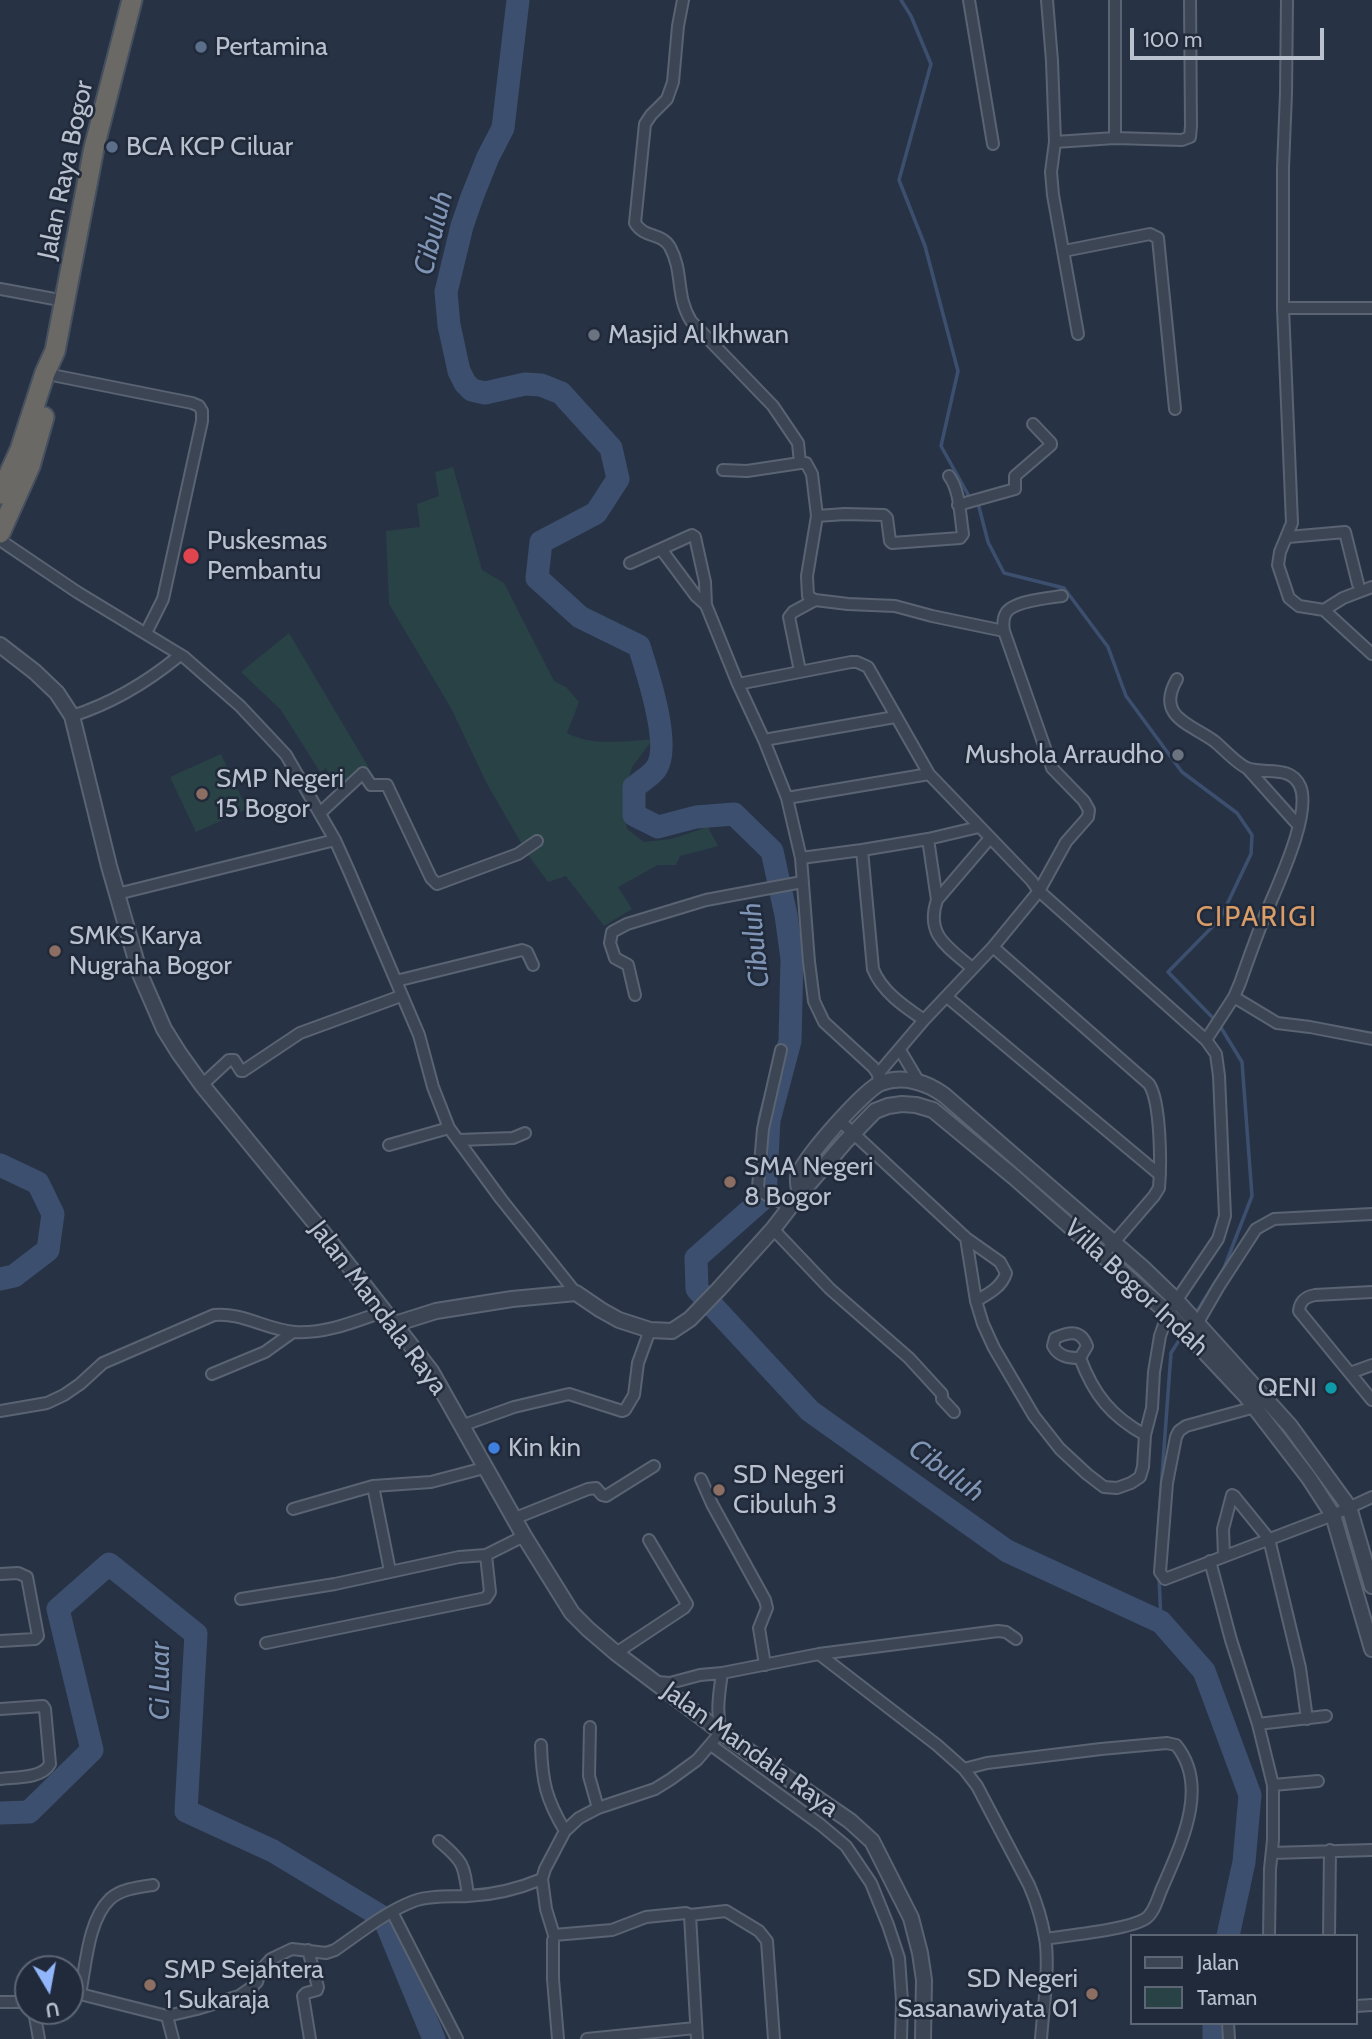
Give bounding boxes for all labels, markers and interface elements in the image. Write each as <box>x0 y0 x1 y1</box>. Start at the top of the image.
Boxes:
scale bar <box>1134 14 1328 58</box>
text: 100 m <box>1143 27 1202 52</box>
place label: Pertamina <box>215 31 328 63</box>
marker: Pertamina <box>193 39 209 55</box>
street label: Jalan Raya Bogor <box>32 78 100 262</box>
place label: BCA KCP Ciluar <box>126 131 293 163</box>
marker: BCA KCP Ciluar <box>104 139 120 155</box>
water label: Cibuluh <box>407 188 461 278</box>
place label: Masjid Al Ikhwan <box>608 319 789 351</box>
marker: Masjid Al Ikhwan <box>586 327 602 343</box>
place label: Puskesmas Pembantu <box>207 525 327 586</box>
marker: Puskesmas Pembantu <box>181 546 201 566</box>
place label: Mushola Arraudho <box>965 739 1164 771</box>
marker: Mushola Arraudho <box>1170 747 1186 763</box>
place label: SMP Negeri 15 Bogor <box>216 763 344 824</box>
marker: SMP Negeri 15 Bogor <box>194 786 210 802</box>
water label: Cibuluh <box>735 901 777 989</box>
district label: CIPARIGI <box>1197 901 1317 935</box>
place label: SMKS Karya Nugraha Bogor <box>69 920 232 982</box>
marker: SMKS Karya Nugraha Bogor <box>47 943 63 959</box>
place label: SMA Negeri 8 Bogor <box>744 1151 873 1212</box>
marker: SMA Negeri 8 Bogor <box>722 1174 738 1190</box>
street label: Villa Bogor Indah <box>1057 1213 1215 1363</box>
street label: Jalan Mandala Raya <box>302 1215 454 1401</box>
place label: QENI <box>1258 1372 1317 1404</box>
marker: QENI <box>1323 1380 1339 1396</box>
place label: Kin kin <box>508 1432 581 1464</box>
water label: Cibuluh <box>902 1432 990 1510</box>
marker: Kin kin <box>486 1440 502 1456</box>
place label: SD Negeri Cibuluh 3 <box>733 1459 844 1520</box>
marker: SD Negeri Cibuluh 3 <box>711 1482 727 1498</box>
water label: Ci Luar <box>144 1642 178 1720</box>
street label: Jalan Mandala Raya <box>656 1676 844 1824</box>
legend <box>1130 1934 1358 2025</box>
text: Jalan <box>1197 1950 1239 1975</box>
place label: SMP Sejahtera 1 Sukaraja <box>164 1954 324 2016</box>
north arrow <box>14 1955 84 2025</box>
place label: SD Negeri Sasanawiyata 01 <box>897 1963 1078 2024</box>
marker: SMP Sejahtera 1 Sukaraja <box>142 1977 158 1993</box>
text: Taman <box>1197 1985 1257 2010</box>
marker: SD Negeri Sasanawiyata 01 <box>1084 1986 1100 2002</box>
text: U <box>44 1997 61 2022</box>

